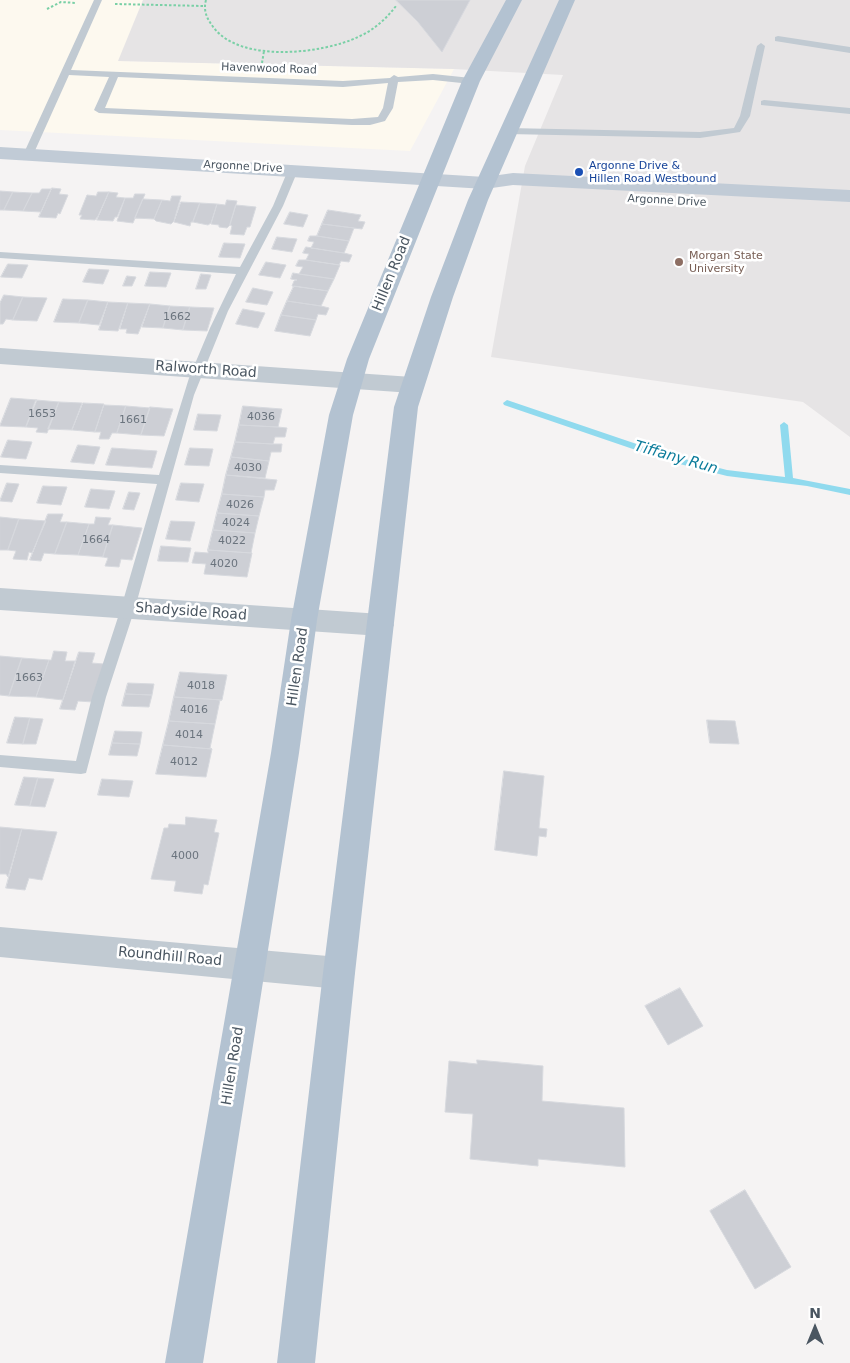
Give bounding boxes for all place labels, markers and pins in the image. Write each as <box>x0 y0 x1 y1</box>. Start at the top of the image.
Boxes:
place label: Argonne Drive & Hillen Road Westbound <box>589 159 716 185</box>
marker: Argonne Drive & Hillen Road Westbound <box>573 166 585 178</box>
place label: Morgan State University <box>689 249 763 275</box>
marker: Morgan State University <box>673 256 685 268</box>

